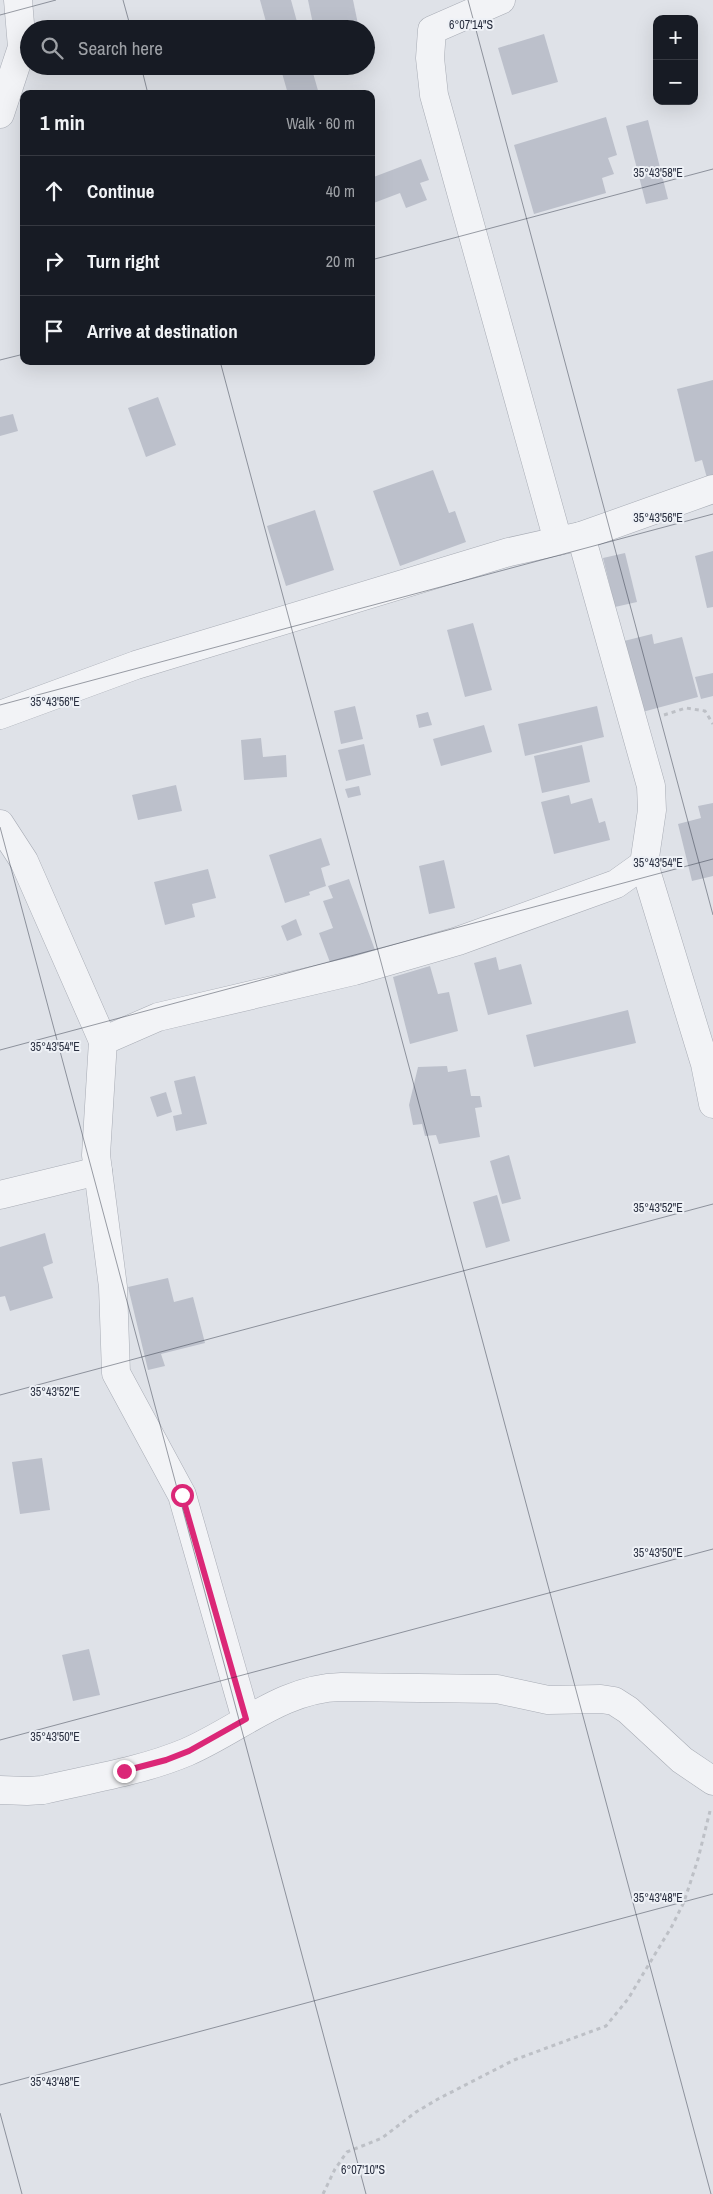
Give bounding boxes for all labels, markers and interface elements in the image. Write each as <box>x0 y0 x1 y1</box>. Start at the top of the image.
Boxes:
map controls <box>653 15 698 105</box>
button: + <box>653 15 698 60</box>
text: 6°07'14"S <box>449 17 493 33</box>
search box <box>20 20 375 75</box>
icon: search <box>38 34 66 62</box>
text: Search here <box>78 35 163 61</box>
button: − <box>653 60 698 105</box>
text: 1 min <box>40 108 85 137</box>
text: Walk · 60 m <box>286 112 355 134</box>
text: 35°43'58"E <box>633 165 683 181</box>
icon: ahead <box>40 177 68 205</box>
text: Continue <box>87 178 155 204</box>
text: 40 m <box>326 180 355 202</box>
icon: right <box>40 247 68 275</box>
text: Turn right <box>87 248 159 274</box>
text: 20 m <box>326 250 355 272</box>
icon: arrive <box>40 317 68 345</box>
text: Arrive at destination <box>87 318 238 344</box>
text: 35°43'56"E <box>633 510 683 526</box>
text: 35°43'56"E <box>30 694 80 710</box>
text: 35°43'54"E <box>633 855 683 871</box>
text: 35°43'54"E <box>30 1039 80 1055</box>
text: 35°43'52"E <box>633 1200 683 1216</box>
text: 35°43'52"E <box>30 1384 80 1400</box>
route start <box>171 1484 194 1507</box>
text: 35°43'50"E <box>633 1545 683 1561</box>
text: 35°43'50"E <box>30 1729 80 1745</box>
route end <box>113 1760 136 1783</box>
text: 35°43'48"E <box>633 1890 683 1906</box>
text: 35°43'48"E <box>30 2074 80 2090</box>
text: 6°07'10"S <box>341 2162 385 2178</box>

